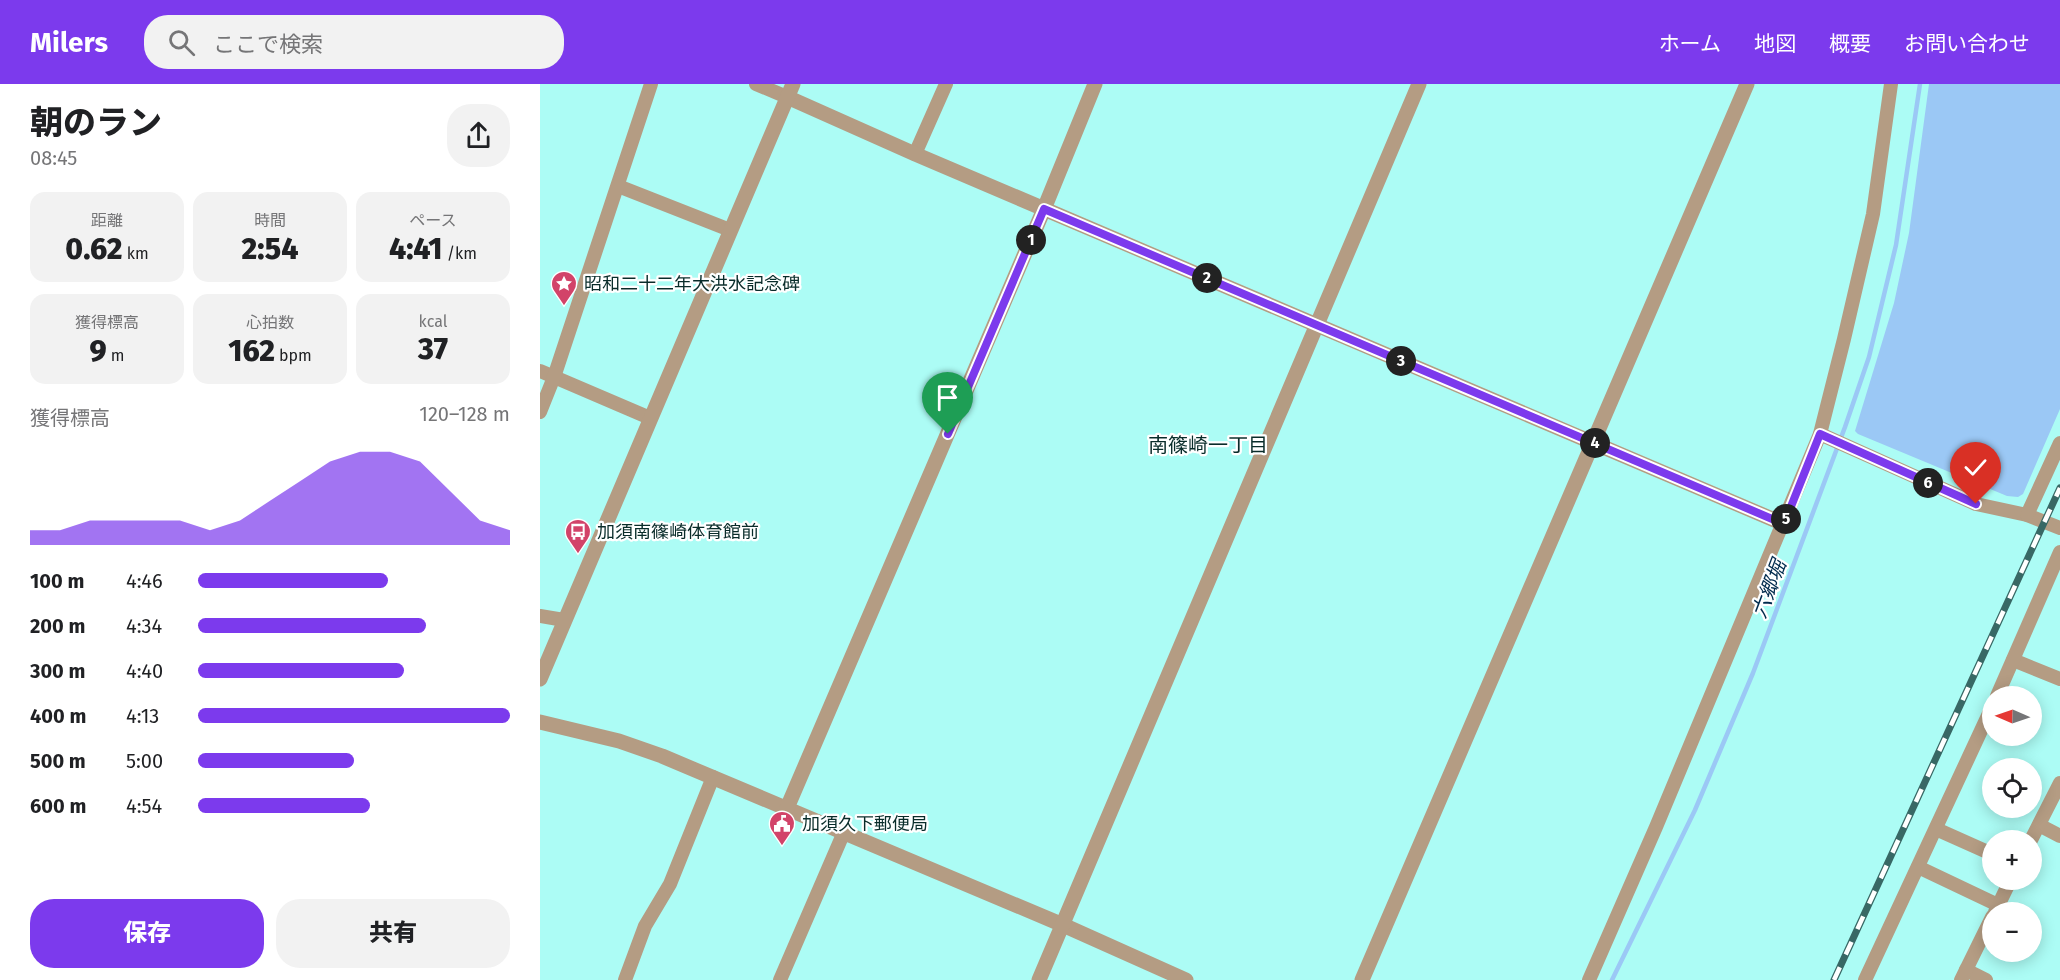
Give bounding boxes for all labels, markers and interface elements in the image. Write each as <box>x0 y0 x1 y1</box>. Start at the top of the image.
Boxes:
search box <box>144 15 564 69</box>
text: Milers <box>30 26 108 59</box>
icon: search <box>165 26 198 59</box>
text: ここで検索 <box>213 31 323 58</box>
text: ホーム <box>1659 31 1721 57</box>
text: 地図 <box>1754 31 1796 57</box>
text: 概要 <box>1829 31 1871 57</box>
text: お問い合わせ <box>1904 31 2030 57</box>
text: 朝のラン <box>30 103 162 143</box>
button: share <box>447 104 510 167</box>
text: 08:45 <box>30 146 77 170</box>
text: 距離 <box>91 211 123 230</box>
text: 時間 <box>254 211 286 230</box>
text: ペース <box>409 211 457 230</box>
pin: 1 <box>1016 225 1046 255</box>
text: 1 <box>1027 230 1035 249</box>
text: 0.62 <box>65 231 123 267</box>
text: 2:54 <box>242 231 298 267</box>
text: 4:41 <box>389 231 443 267</box>
text: km <box>123 244 149 263</box>
text: /km <box>443 244 477 263</box>
pin: 2 <box>1192 263 1222 293</box>
text: 2 <box>1203 268 1211 287</box>
place icon: 昭和二十二年大洪水記念碑 <box>549 269 579 307</box>
place label: 昭和二十二年大洪水記念碑 <box>584 273 800 295</box>
text: kcal <box>419 312 447 331</box>
text: 獲得標高 <box>75 313 139 332</box>
text: 心拍数 <box>246 313 294 332</box>
text: 37 <box>418 331 448 367</box>
text: 9 <box>89 333 107 369</box>
text: 162 <box>228 333 275 369</box>
text: m <box>107 346 125 365</box>
text: bpm <box>275 346 312 365</box>
pin: 3 <box>1386 346 1416 376</box>
text: 3 <box>1397 351 1405 370</box>
pin <box>922 372 973 434</box>
icon: arrive <box>931 381 964 414</box>
text: 120–128 m <box>419 402 510 426</box>
text: 獲得標高 <box>30 406 110 430</box>
pin: 4 <box>1580 428 1610 458</box>
district label: 南篠崎一丁目 <box>1148 433 1268 457</box>
text: 4 <box>1590 433 1600 452</box>
pin <box>1950 442 2001 504</box>
icon: check <box>1959 451 1992 484</box>
pin: 6 <box>1913 468 1943 498</box>
text: 6 <box>1923 473 1933 492</box>
pin: 5 <box>1771 504 1801 534</box>
text: 5 <box>1782 509 1790 528</box>
bus stop icon: 加須南篠崎体育館前 <box>563 517 593 555</box>
place label: 加須南篠崎体育館前 <box>597 521 759 543</box>
water label: 六郷堀 <box>1747 554 1792 621</box>
text: 100 m <box>30 569 84 593</box>
text: 4:46 <box>126 569 163 593</box>
text: 200 m <box>30 614 85 638</box>
text: 4:34 <box>126 614 162 638</box>
text: 300 m <box>30 659 85 683</box>
text: 4:40 <box>126 659 163 683</box>
north arrow <box>1982 686 2042 746</box>
map controls <box>1982 686 2042 962</box>
text: 400 m <box>30 704 86 728</box>
text: 4:13 <box>126 704 159 728</box>
text: 500 m <box>30 749 86 773</box>
text: 5:00 <box>126 749 163 773</box>
button: locate <box>1982 758 2042 818</box>
text: 600 m <box>30 794 86 818</box>
text: 4:54 <box>126 794 162 818</box>
public building icon: 加須久下郵便局 <box>767 809 797 847</box>
place label: 加須久下郵便局 <box>802 813 928 835</box>
button: + <box>1982 830 2042 890</box>
button: 保存 <box>30 899 264 968</box>
button: 共有 <box>276 899 510 968</box>
button: − <box>1982 902 2042 962</box>

